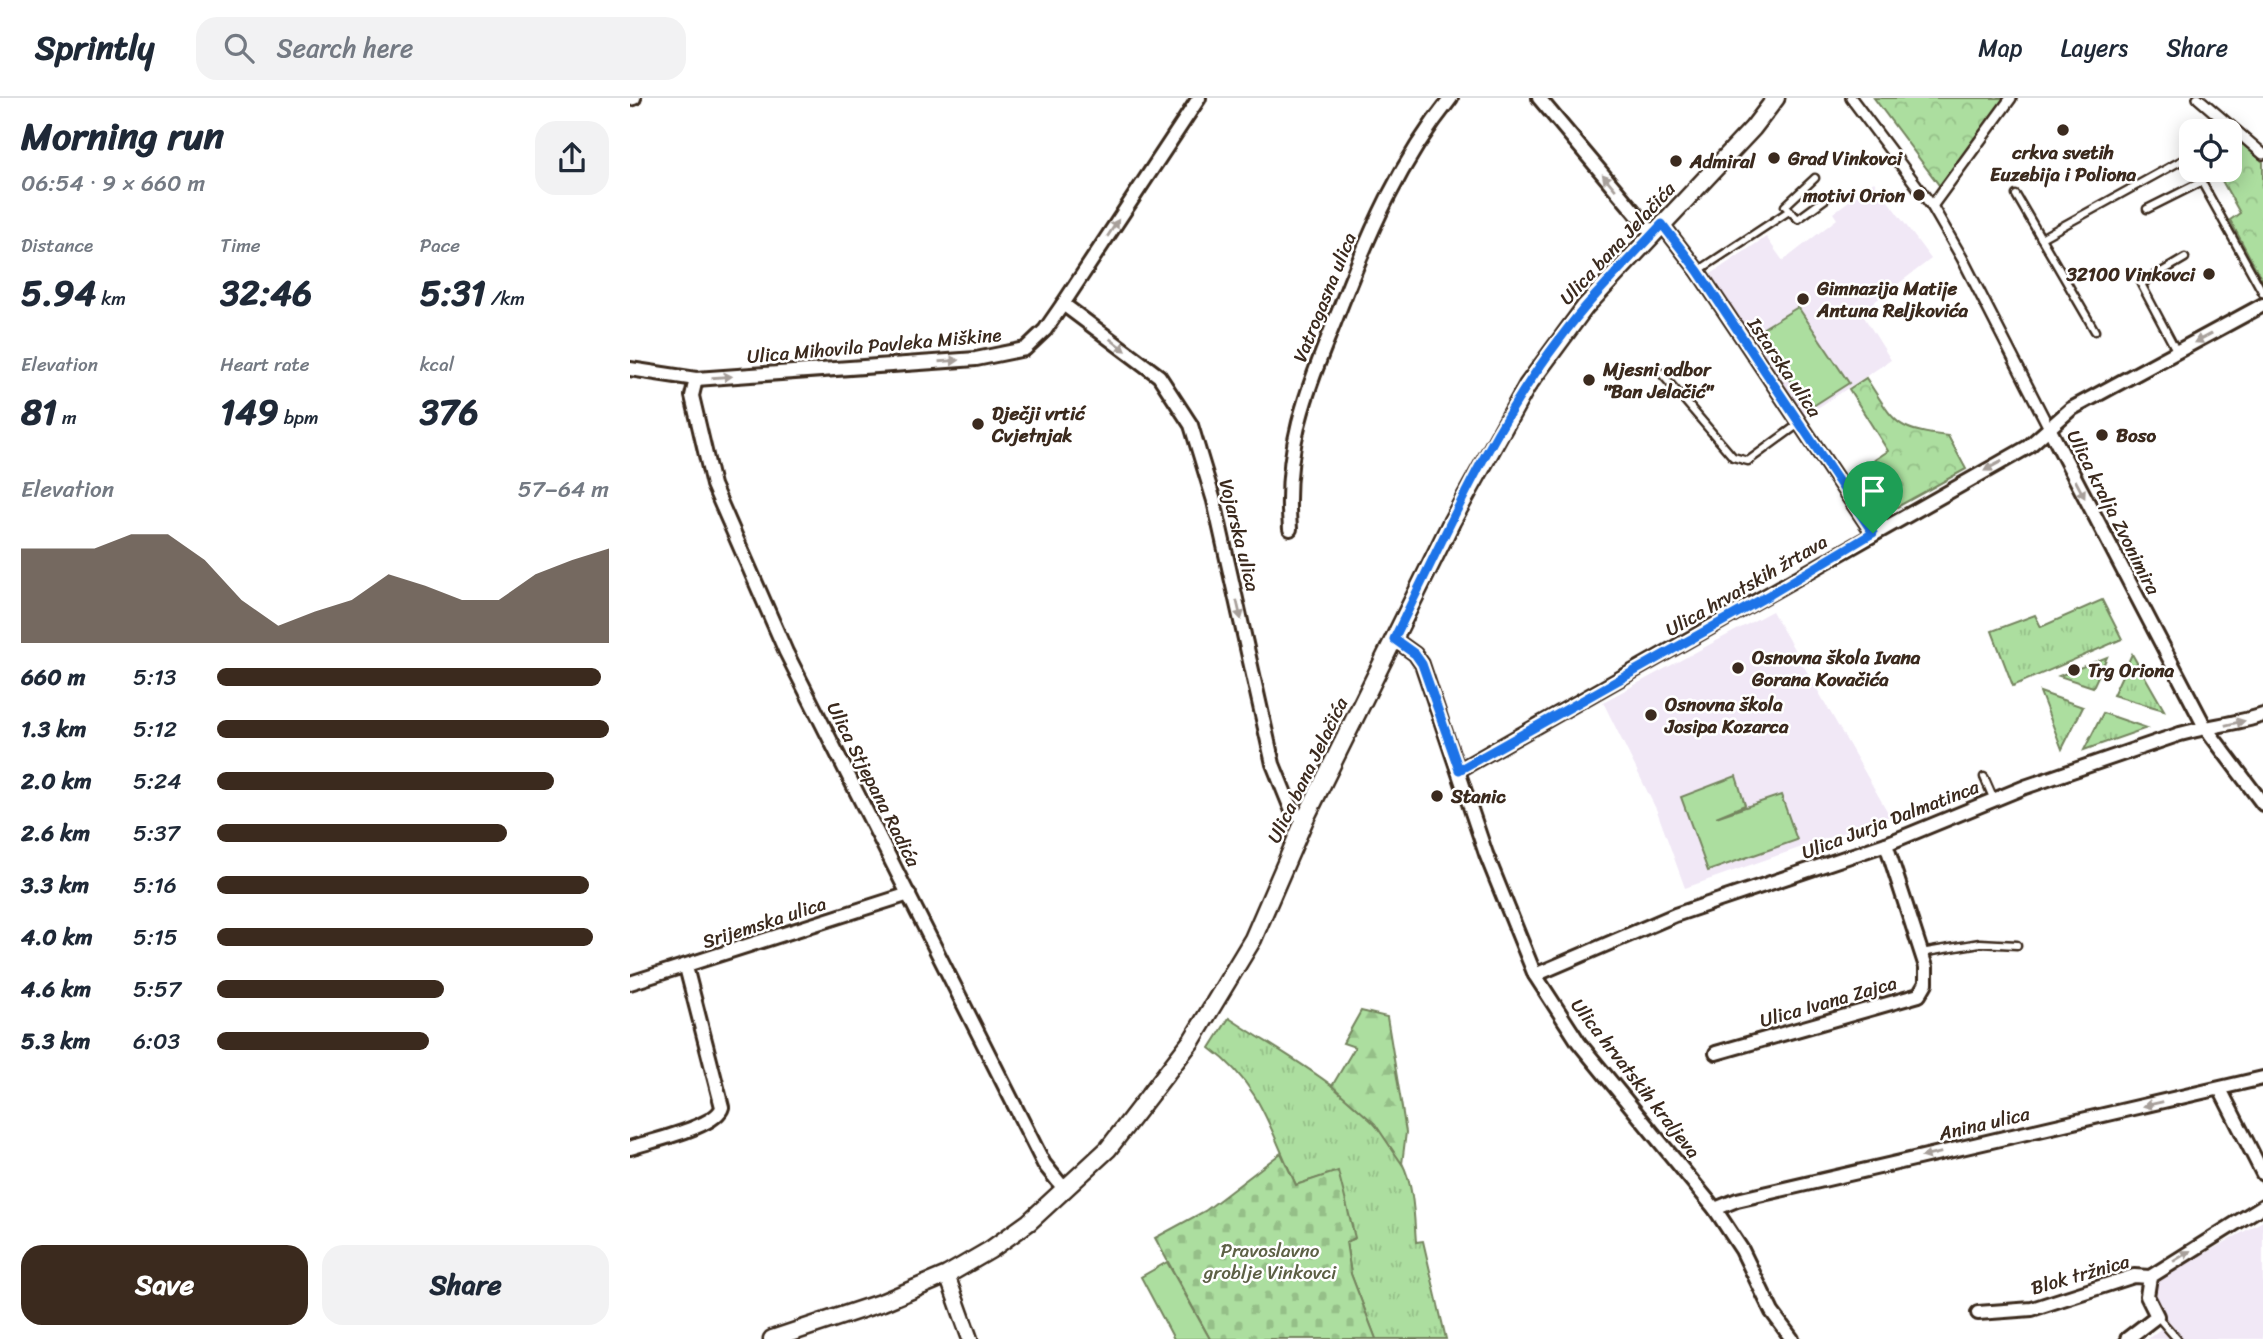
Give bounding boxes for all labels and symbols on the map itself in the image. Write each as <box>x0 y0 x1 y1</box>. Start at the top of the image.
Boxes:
marker: crkva svetih Euzebija i Poliona <box>2055 122 2071 138</box>
place label: crkva svetih Euzebija i Poliona <box>1990 136 2137 191</box>
place label: Grad Vinkovci <box>1787 142 1904 175</box>
place label: Admiral <box>1689 145 1757 178</box>
marker: Grad Vinkovci <box>1766 150 1782 166</box>
marker: Admiral <box>1668 153 1684 169</box>
one-way arrow <box>1602 173 1617 190</box>
street label: Ulica bana Jelačića <box>1551 174 1684 313</box>
place label: motivi Orion <box>1802 179 1906 212</box>
marker: motivi Orion <box>1911 187 1927 203</box>
one-way arrow <box>1107 218 1120 238</box>
street label: Vatrogasna ulica <box>1283 227 1366 367</box>
place label: 32100 Vinkovci <box>2065 258 2196 291</box>
marker: 32100 Vinkovci <box>2201 266 2217 282</box>
place label: Gimnazija Matije Antuna Reljkovića <box>1816 272 1969 327</box>
marker: Gimnazija Matije Antuna Reljkovića <box>1795 291 1811 307</box>
street label: Istarska ulica <box>1738 310 1831 425</box>
street label: Ulica Mihovila Pavleka Miškine <box>745 318 1003 373</box>
one-way arrow <box>2193 332 2213 344</box>
one-way arrow <box>1108 338 1126 353</box>
place label: Mjesni odbor "Ban Jelačić" <box>1602 353 1715 408</box>
one-way arrow <box>938 355 960 366</box>
one-way arrow <box>711 371 733 382</box>
marker: Mjesni odbor "Ban Jelačić" <box>1581 372 1597 388</box>
place label: Dječji vrtić Cvjetnjak <box>991 397 1087 452</box>
marker: Dječji vrtić Cvjetnjak <box>970 416 986 432</box>
place label: Boso <box>2116 419 2156 452</box>
street label: Ulica kralja Zvonimira <box>2058 424 2170 601</box>
marker: Boso <box>2094 427 2110 443</box>
one-way arrow <box>1983 460 2003 472</box>
pin <box>1843 461 1903 533</box>
street label: Vojarska ulica <box>1210 475 1270 595</box>
one-way arrow <box>2074 479 2085 499</box>
street label: Ulica hrvatskih žrtava <box>1659 525 1834 645</box>
one-way arrow <box>1233 599 1244 621</box>
place label: Osnovna škola Ivana Gorana Kovačića <box>1751 641 1921 696</box>
place label: Trg Oriona <box>2088 654 2174 687</box>
marker: Osnovna škola Ivana Gorana Kovačića <box>1730 660 1746 676</box>
marker: Trg Oriona <box>2066 662 2082 678</box>
place label: Osnovna škola Josipa Kozarca <box>1664 688 1789 743</box>
street label: Ulica bana Jelačića <box>1258 691 1357 849</box>
street label: Ulica Stjepana Radića <box>818 696 930 873</box>
marker: Osnovna škola Josipa Kozarca <box>1643 707 1659 723</box>
one-way arrow <box>2224 717 2246 728</box>
street label: Ulica Jurja Dalmatinca <box>1797 770 1984 869</box>
place label: Stanic <box>1450 780 1506 813</box>
marker: Stanic <box>1429 788 1445 804</box>
street label: Srijemska ulica <box>698 887 831 958</box>
street label: Ulica Ivana Zajca <box>1756 966 1901 1037</box>
street label: Ulica hrvatskih kraljeva <box>1562 991 1709 1166</box>
street label: Anina ulica <box>1934 1097 2033 1150</box>
one-way arrow <box>2142 1099 2164 1110</box>
one-way arrow <box>1920 1150 1942 1161</box>
park label: Pravoslavno groblje Vinkovci <box>1202 1234 1337 1289</box>
street label: Blok tržnica <box>2027 1245 2134 1304</box>
one-way arrow <box>2172 1249 2191 1262</box>

